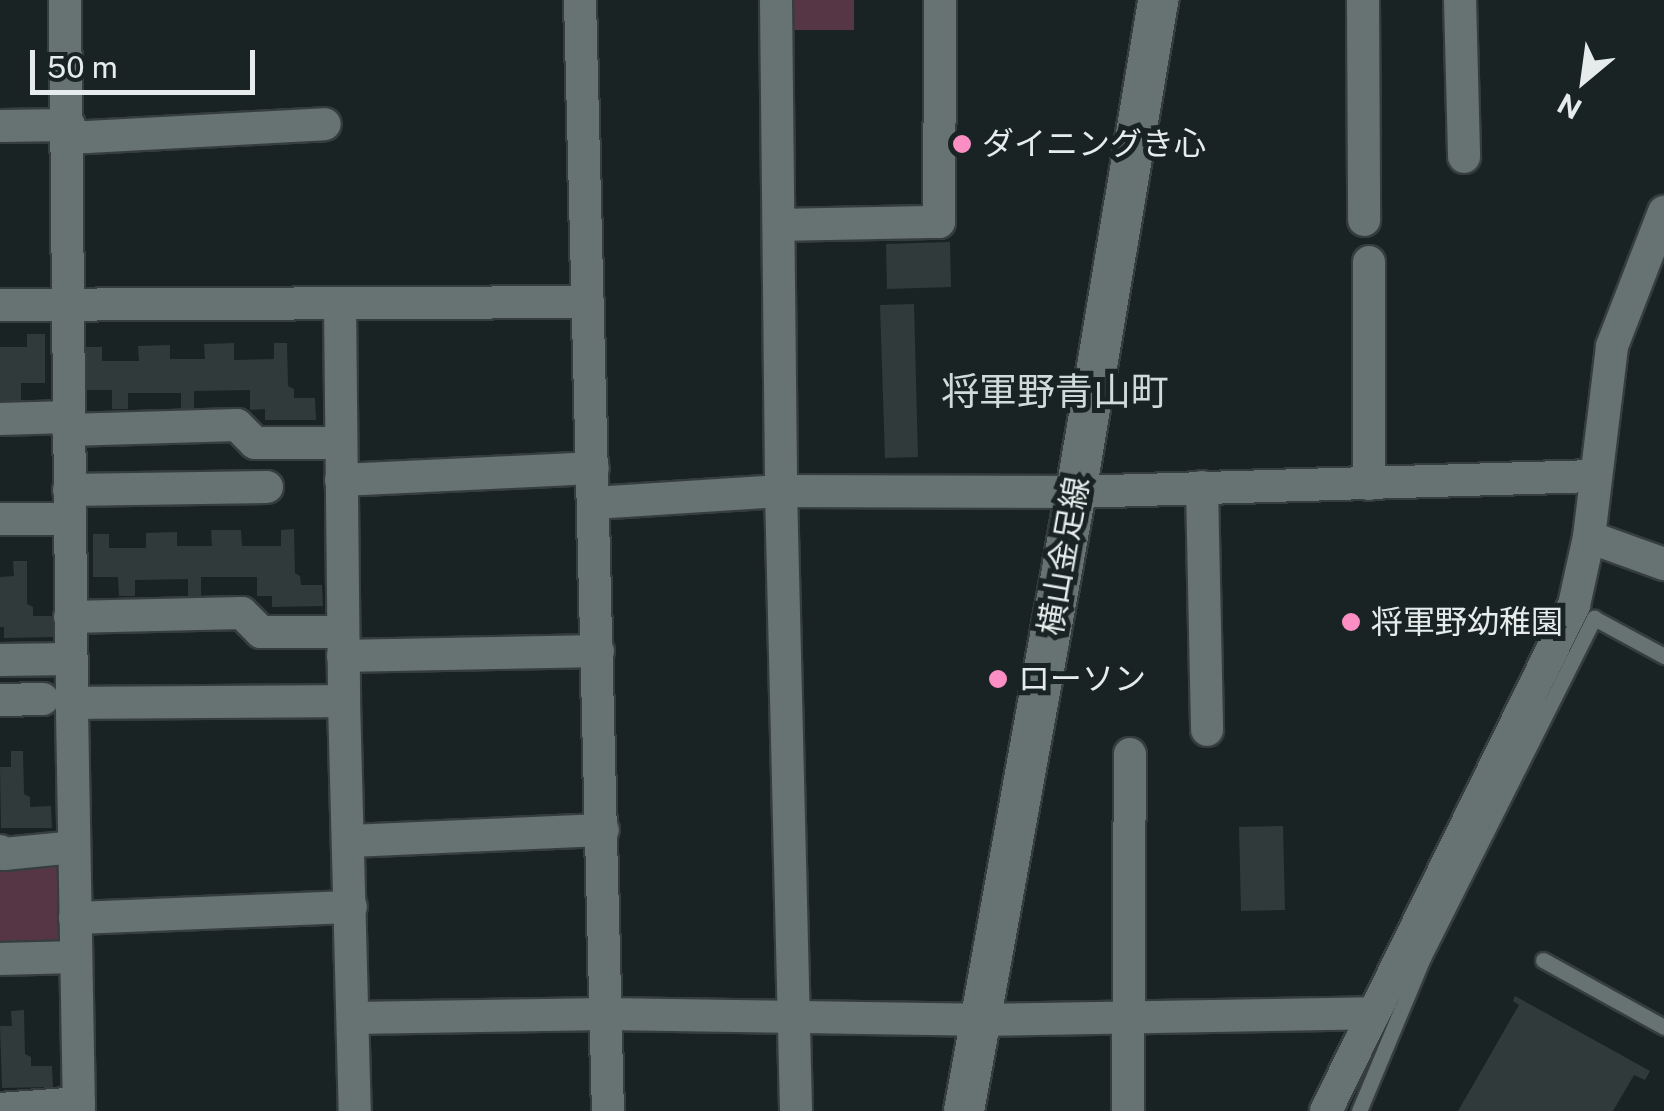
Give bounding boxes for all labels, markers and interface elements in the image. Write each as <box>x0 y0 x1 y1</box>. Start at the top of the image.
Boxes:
scale bar <box>35 30 260 92</box>
north arrow <box>1534 30 1634 130</box>
text: 50 m <box>47 49 118 85</box>
text: N <box>1552 87 1587 126</box>
place label: ダイニングき心 <box>982 125 1206 163</box>
marker: ダイニングき心 <box>951 133 973 155</box>
district label: 将軍野青山町 <box>941 369 1169 415</box>
street label: 横山金足線 <box>1031 474 1097 638</box>
place label: 将軍野幼稚園 <box>1371 603 1563 641</box>
marker: 将軍野幼稚園 <box>1340 611 1362 633</box>
place label: ローソン <box>1018 660 1146 698</box>
marker: ローソン <box>987 668 1009 690</box>

